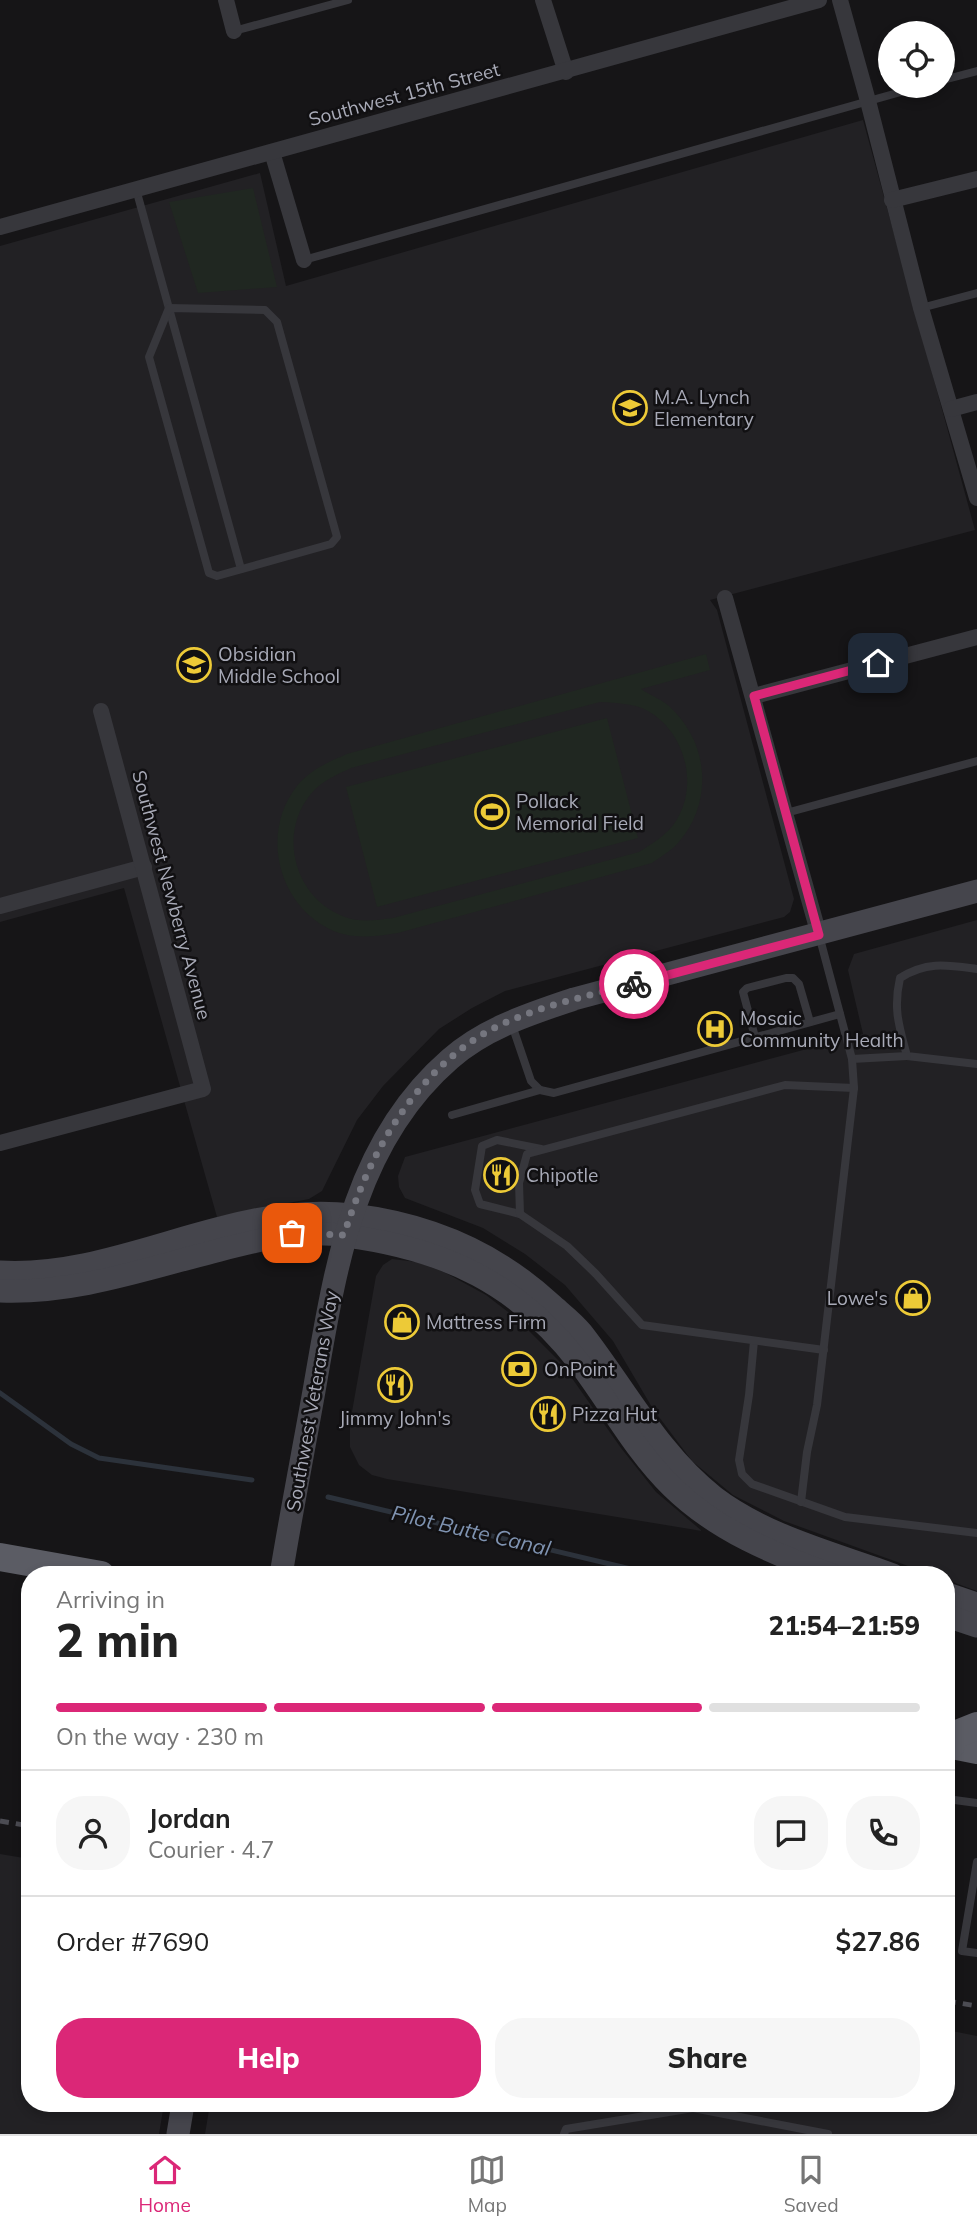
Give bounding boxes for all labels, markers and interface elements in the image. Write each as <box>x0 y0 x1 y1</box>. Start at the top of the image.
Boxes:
map controls <box>878 21 955 98</box>
button: locate <box>878 21 955 98</box>
street label: Southwest 15th Street <box>306 57 503 131</box>
place label: M.A. Lynch Elementary <box>654 385 754 431</box>
school or university icon: M.A. Lynch Elementary <box>611 389 649 427</box>
pin <box>848 633 908 693</box>
place label: Obsidian Middle School <box>218 642 340 688</box>
icon: home <box>859 644 897 682</box>
school or university icon: Obsidian Middle School <box>175 646 213 684</box>
street label: Southwest Newberry Avenue <box>127 768 217 1022</box>
place label: Pollack Memorial Field <box>516 789 644 835</box>
sports icon: Pollack Memorial Field <box>473 793 511 831</box>
courier <box>599 949 669 1019</box>
icon: bike <box>615 965 653 1003</box>
place label: Mosaic Community Health <box>740 1006 904 1052</box>
hospital icon: Mosaic Community Health <box>696 1010 734 1048</box>
restaurant icon: Chipotle <box>482 1156 520 1194</box>
place label: Chipotle <box>526 1163 598 1187</box>
pin <box>262 1203 322 1263</box>
icon: bag <box>273 1214 311 1252</box>
shop icon: Lowe's <box>894 1279 932 1317</box>
place label: Lowe's <box>827 1286 888 1310</box>
street label: Southwest Veterans Way <box>281 1289 343 1513</box>
shop icon: Mattress Firm <box>383 1303 421 1341</box>
place label: Mattress Firm <box>426 1310 546 1334</box>
bank icon: OnPoint <box>500 1350 538 1388</box>
place label: OnPoint <box>544 1357 615 1381</box>
restaurant icon: Jimmy John's <box>376 1366 414 1404</box>
restaurant icon: Pizza Hut <box>529 1395 567 1433</box>
place label: Pizza Hut <box>572 1402 657 1426</box>
place label: Jimmy John's <box>339 1406 451 1430</box>
water label: Pilot Butte Canal <box>389 1499 553 1561</box>
text: Arriving in <box>56 1585 165 1614</box>
text: 21:54–21:59 <box>769 1609 920 1642</box>
text: 2 min <box>56 1611 179 1669</box>
text: On the way · 230 m <box>56 1722 264 1751</box>
button: person <box>56 1796 130 1870</box>
button: chat <box>754 1796 828 1870</box>
button: phone <box>846 1796 920 1870</box>
text: Jordan <box>148 1802 231 1835</box>
text: Courier · 4.7 <box>148 1835 274 1864</box>
text: Order #7690 <box>56 1925 209 1958</box>
text: $27.86 <box>836 1925 920 1958</box>
button: Help <box>56 2018 481 2098</box>
button: Share <box>495 2018 920 2098</box>
tab: Home <box>138 2151 191 2217</box>
tab: Map <box>468 2151 507 2217</box>
tab: Saved <box>784 2151 839 2217</box>

